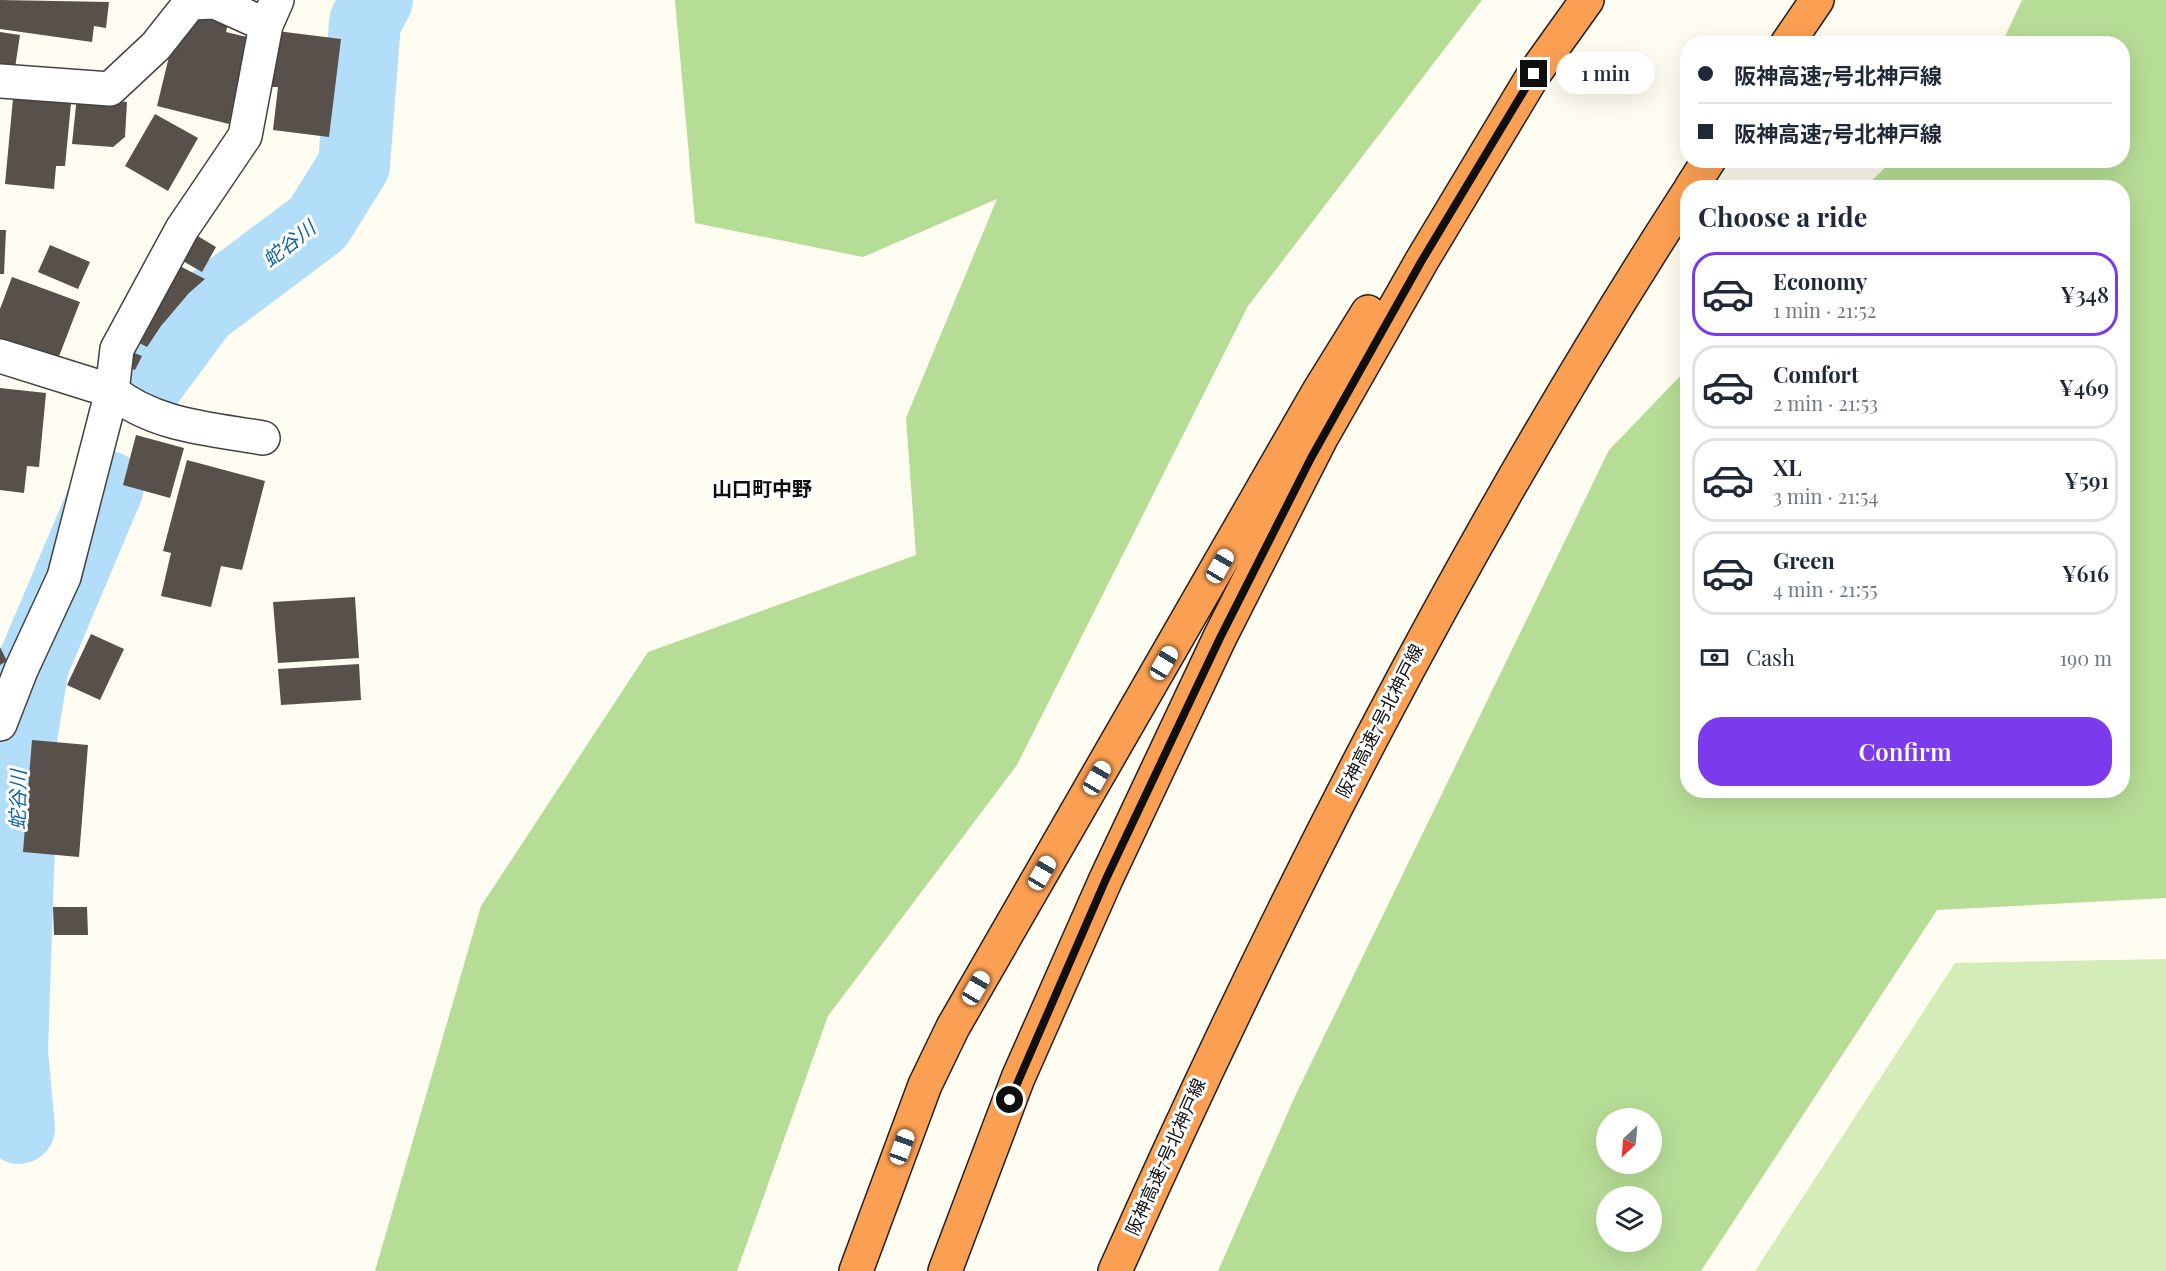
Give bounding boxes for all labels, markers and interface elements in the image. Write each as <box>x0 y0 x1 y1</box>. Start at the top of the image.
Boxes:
callout: 1 min <box>1555 53 1654 95</box>
text: 1 min <box>1581 59 1630 86</box>
route end <box>1520 60 1547 87</box>
text: 阪神高速7号北神戸線 <box>1734 60 1942 90</box>
text: 阪神高速7号北神戸線 <box>1734 118 1942 148</box>
text: Choose a ride <box>1698 198 1867 234</box>
water label: 蛇谷川 <box>256 212 322 272</box>
text: Economy <box>1773 266 1867 296</box>
icon: car <box>1701 267 1755 321</box>
text: ¥348 <box>2060 279 2109 309</box>
text: 1 min · 21:52 <box>1773 296 1876 323</box>
text: Comfort <box>1773 359 1859 389</box>
icon: car <box>1701 360 1755 414</box>
text: ¥469 <box>2059 372 2109 402</box>
text: 2 min · 21:53 <box>1773 389 1878 416</box>
text: XL <box>1773 452 1802 482</box>
icon: car <box>1701 453 1755 507</box>
text: ¥591 <box>2064 465 2109 495</box>
district label: 山口町中野 <box>712 474 812 501</box>
text: 3 min · 21:54 <box>1773 482 1878 509</box>
text: Green <box>1773 545 1835 575</box>
car <box>1203 546 1237 586</box>
icon: car <box>1701 546 1755 600</box>
text: ¥616 <box>2062 558 2109 588</box>
text: 4 min · 21:55 <box>1773 575 1878 602</box>
street label: 阪神高速7号北神戸線 <box>1330 640 1428 801</box>
icon: cash <box>1698 641 1731 674</box>
text: Cash <box>1746 642 1795 672</box>
car <box>1147 643 1181 683</box>
text: 190 m <box>2060 644 2112 671</box>
button: Confirm <box>1698 717 2112 786</box>
car <box>1080 758 1114 798</box>
water label: 蛇谷川 <box>2 768 31 830</box>
car <box>1025 853 1059 893</box>
car <box>959 968 993 1008</box>
street label: 阪神高速7号北神戸線 <box>1120 1074 1210 1239</box>
route start <box>996 1086 1023 1113</box>
north arrow <box>1596 1108 1662 1174</box>
map controls <box>1596 1108 1662 1252</box>
car <box>887 1127 917 1167</box>
button: layers <box>1596 1186 1662 1252</box>

